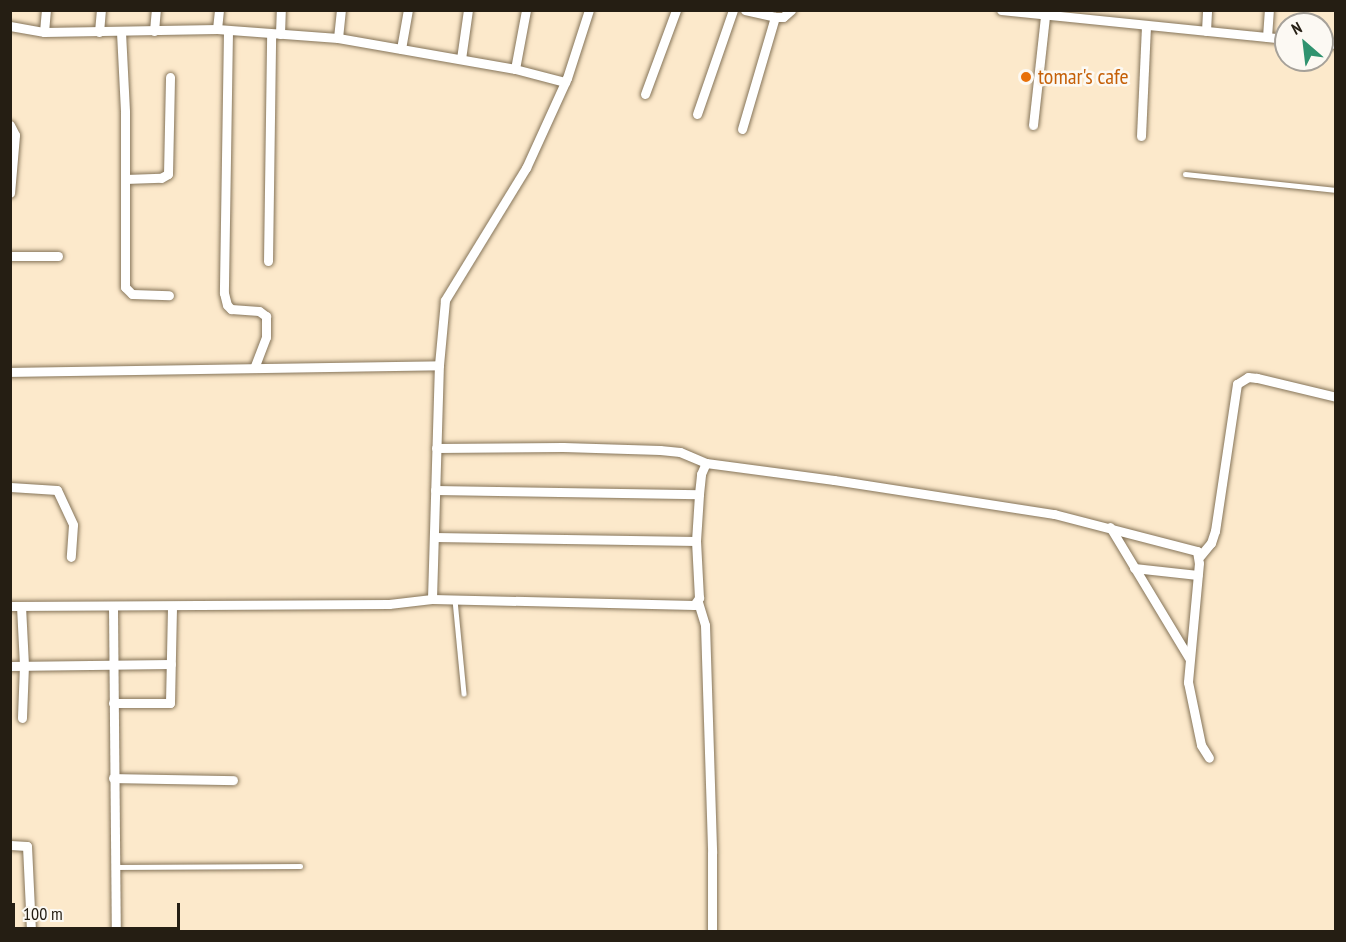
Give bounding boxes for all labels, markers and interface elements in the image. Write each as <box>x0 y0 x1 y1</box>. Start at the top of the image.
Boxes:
north arrow <box>1274 12 1334 72</box>
text: N <box>1288 17 1305 39</box>
place label: tomar's cafe <box>1038 64 1129 90</box>
marker: tomar's cafe <box>1019 70 1033 84</box>
scale bar <box>15 891 183 929</box>
text: 100 m <box>23 902 63 925</box>

